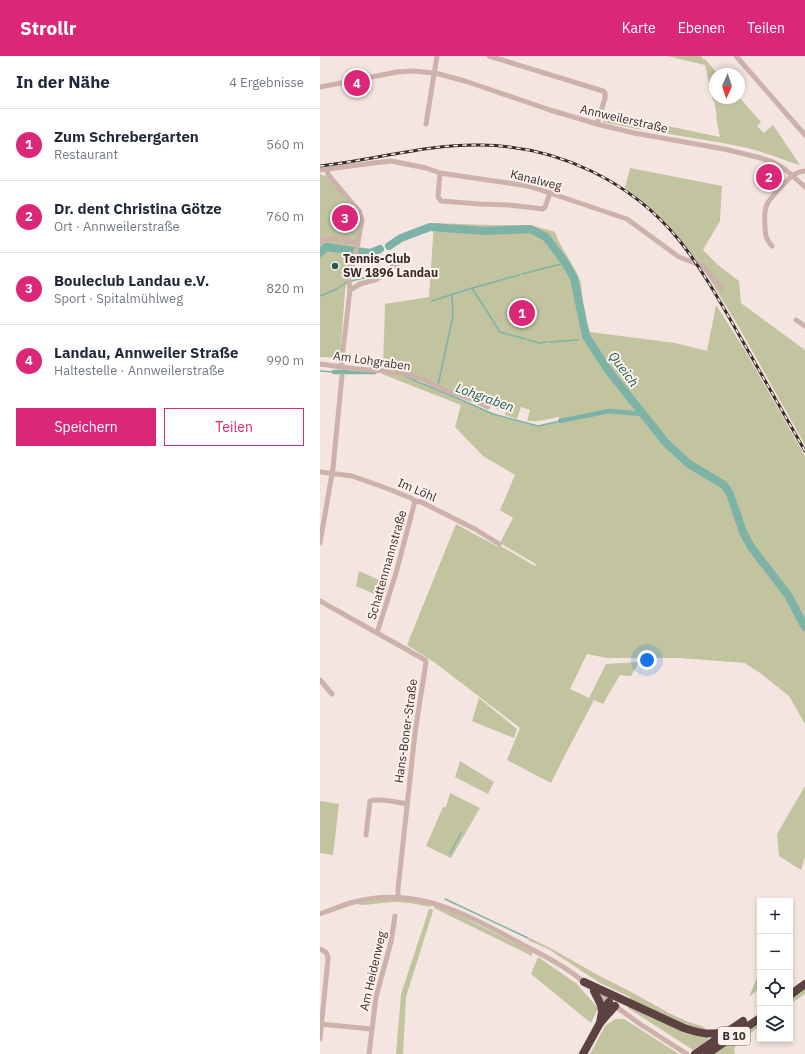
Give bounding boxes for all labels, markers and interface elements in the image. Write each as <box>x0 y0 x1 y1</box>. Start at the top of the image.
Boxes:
text: Strollr <box>20 16 76 40</box>
text: Karte <box>622 19 656 37</box>
text: Ebenen <box>678 19 725 37</box>
text: Teilen <box>747 19 785 37</box>
pin: 4 <box>344 68 370 98</box>
north arrow <box>709 68 745 104</box>
text: In der Nähe <box>16 71 110 93</box>
text: 4 Ergebnisse <box>229 74 304 91</box>
street label: Annweilerstraße <box>579 101 670 136</box>
text: Zum Schrebergarten <box>54 127 199 146</box>
text: 1 <box>25 136 33 153</box>
text: 560 m <box>266 136 304 153</box>
text: Restaurant <box>54 146 118 163</box>
pin: 2 <box>756 162 782 192</box>
street label: Kanalweg <box>509 166 564 193</box>
text: Dr. dent Christina Götze <box>54 199 222 218</box>
pin: 3 <box>332 203 358 233</box>
text: 2 <box>25 208 33 225</box>
text: 760 m <box>266 208 304 225</box>
text: Ort · Annweilerstraße <box>54 218 180 235</box>
place label: Tennis-Club SW 1896 Landau <box>343 251 438 280</box>
marker: Tennis-Club SW 1896 Landau <box>330 261 340 271</box>
text: Bouleclub Landau e.V. <box>54 271 209 290</box>
text: 3 <box>25 280 33 297</box>
text: 820 m <box>266 280 304 297</box>
text: Sport · Spitalmühlweg <box>54 290 183 307</box>
pin: 1 <box>509 298 535 328</box>
text: Landau, Annweiler Straße <box>54 343 238 362</box>
street label: Am Lohgraben <box>332 348 412 373</box>
water label: Queich <box>605 348 642 390</box>
text: 4 <box>25 352 33 369</box>
text: 990 m <box>266 352 304 369</box>
text: Haltestelle · Annweilerstraße <box>54 362 224 379</box>
water label: Lohgraben <box>453 379 516 416</box>
button: Speichern <box>16 408 156 446</box>
button: Teilen <box>164 408 304 446</box>
street label: Im Löhl <box>395 475 439 504</box>
street label: Schattenmannstraße <box>364 508 409 621</box>
your location <box>637 650 657 670</box>
street label: Hans-Boner-Straße <box>391 677 420 784</box>
map controls <box>757 898 793 1042</box>
button: + <box>757 898 793 934</box>
street label: Am Heidenweg <box>356 929 389 1012</box>
button: − <box>757 934 793 970</box>
button: locate <box>757 970 793 1006</box>
button: layers <box>757 1006 793 1042</box>
road number: B 10 <box>718 1027 750 1045</box>

